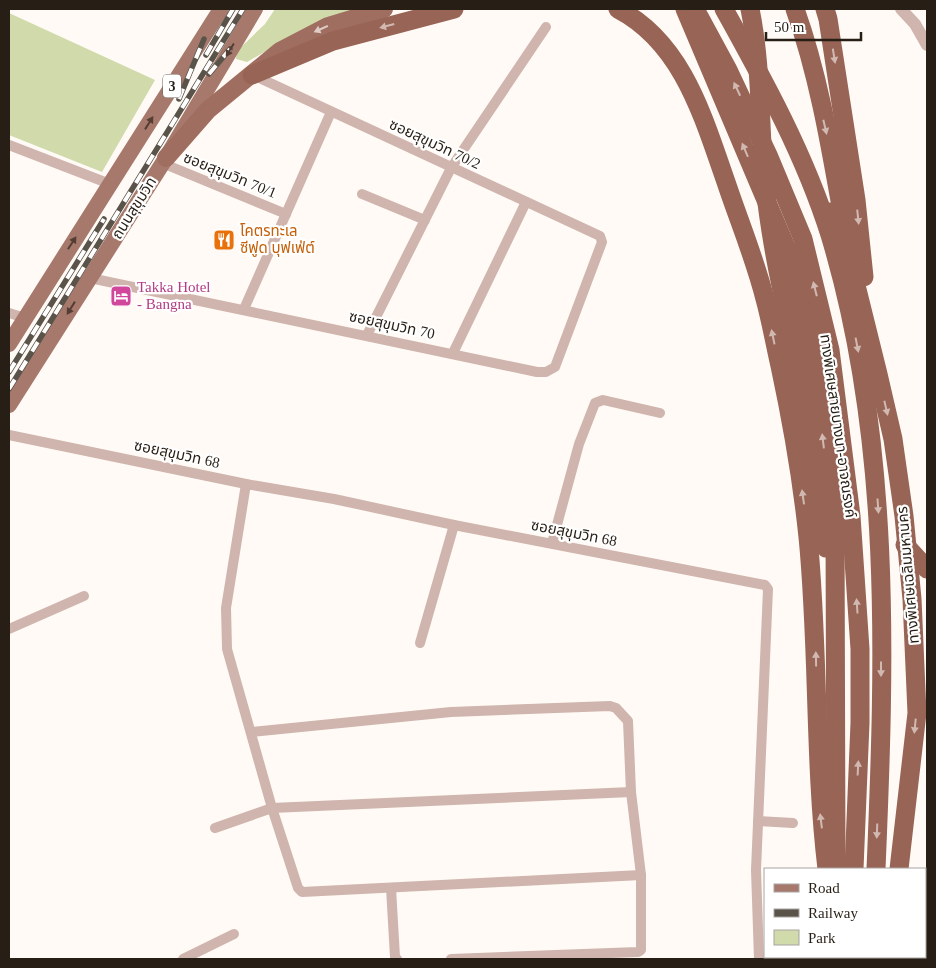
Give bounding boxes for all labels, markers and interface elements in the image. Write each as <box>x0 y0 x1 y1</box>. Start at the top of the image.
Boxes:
scale bar <box>766 10 861 42</box>
text: 50 m <box>774 19 805 35</box>
one-way arrow <box>380 23 395 31</box>
one-way arrow <box>314 25 328 33</box>
one-way arrow <box>225 44 234 57</box>
one-way arrow <box>830 49 838 65</box>
road number: 3 <box>163 74 181 98</box>
one-way arrow <box>733 82 741 96</box>
one-way arrow <box>145 116 154 129</box>
street label: ซอยสุขุมวิท 70/2 <box>386 116 483 173</box>
one-way arrow <box>821 119 829 134</box>
one-way arrow <box>740 143 748 157</box>
street label: ซอยสุขุมวิท 70/1 <box>181 149 279 202</box>
street label: ถนนสุขุมวิท <box>109 174 160 242</box>
one-way arrow <box>854 209 862 225</box>
place label: โคตรทะเล ซีฟูด บุฟเฟ่ต์ <box>240 223 315 257</box>
restaurant icon: โคตรทะเล ซีฟูด บุฟเฟ่ต์ <box>212 228 236 252</box>
one-way arrow <box>67 237 77 250</box>
place label: Takka Hotel - Bangna <box>137 279 211 312</box>
one-way arrow <box>811 282 819 297</box>
hotel icon: Takka Hotel - Bangna <box>109 284 133 308</box>
one-way arrow <box>66 301 75 314</box>
street label: ซอยสุขุมวิท 70 <box>348 308 436 343</box>
one-way arrow <box>769 328 777 344</box>
street label: ทางพิเศษสายบางนา-อาจณรงค์ <box>817 333 859 519</box>
one-way arrow <box>853 338 861 354</box>
one-way arrow <box>882 401 890 416</box>
one-way arrow <box>819 432 827 448</box>
street label: ซอยสุขุมวิท 68 <box>133 437 221 472</box>
one-way arrow <box>798 488 806 504</box>
one-way arrow <box>874 498 882 514</box>
street label: ทางพิเศษเฉลิมมหานคร <box>894 506 922 644</box>
street label: ซอยสุขุมวิท 68 <box>530 517 618 550</box>
one-way arrow <box>853 597 861 613</box>
one-way arrow <box>811 650 819 666</box>
one-way arrow <box>877 661 885 677</box>
one-way arrow <box>911 718 919 734</box>
one-way arrow <box>854 760 862 776</box>
one-way arrow <box>817 813 825 829</box>
one-way arrow <box>873 823 881 839</box>
legend <box>764 868 926 958</box>
text: Road <box>808 880 840 896</box>
text: Railway <box>808 905 858 921</box>
text: Park <box>808 930 836 946</box>

